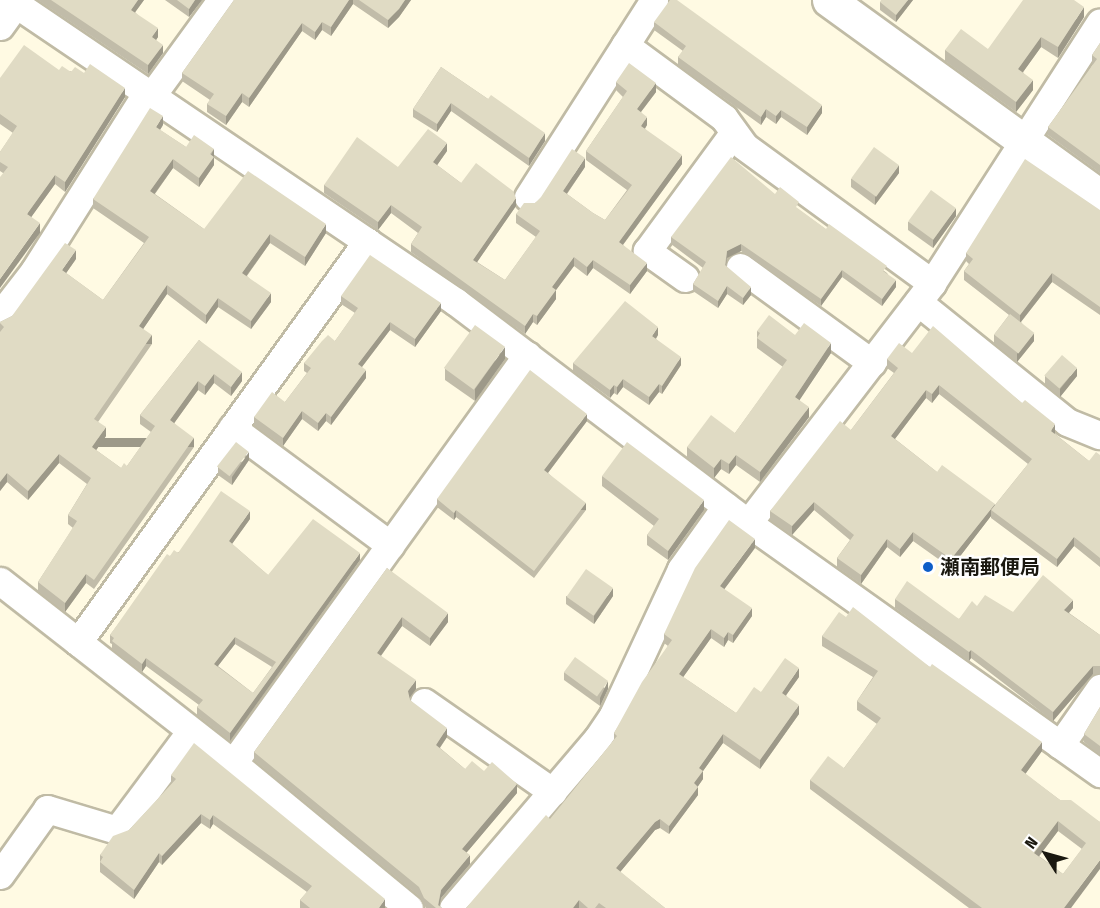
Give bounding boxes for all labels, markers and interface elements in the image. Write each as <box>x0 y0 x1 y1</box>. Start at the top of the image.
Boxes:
place label: 瀬南郵便局 <box>940 555 1040 579</box>
marker: 瀬南郵便局 <box>921 560 935 574</box>
north arrow <box>1016 824 1076 884</box>
text: N <box>1021 833 1042 852</box>

